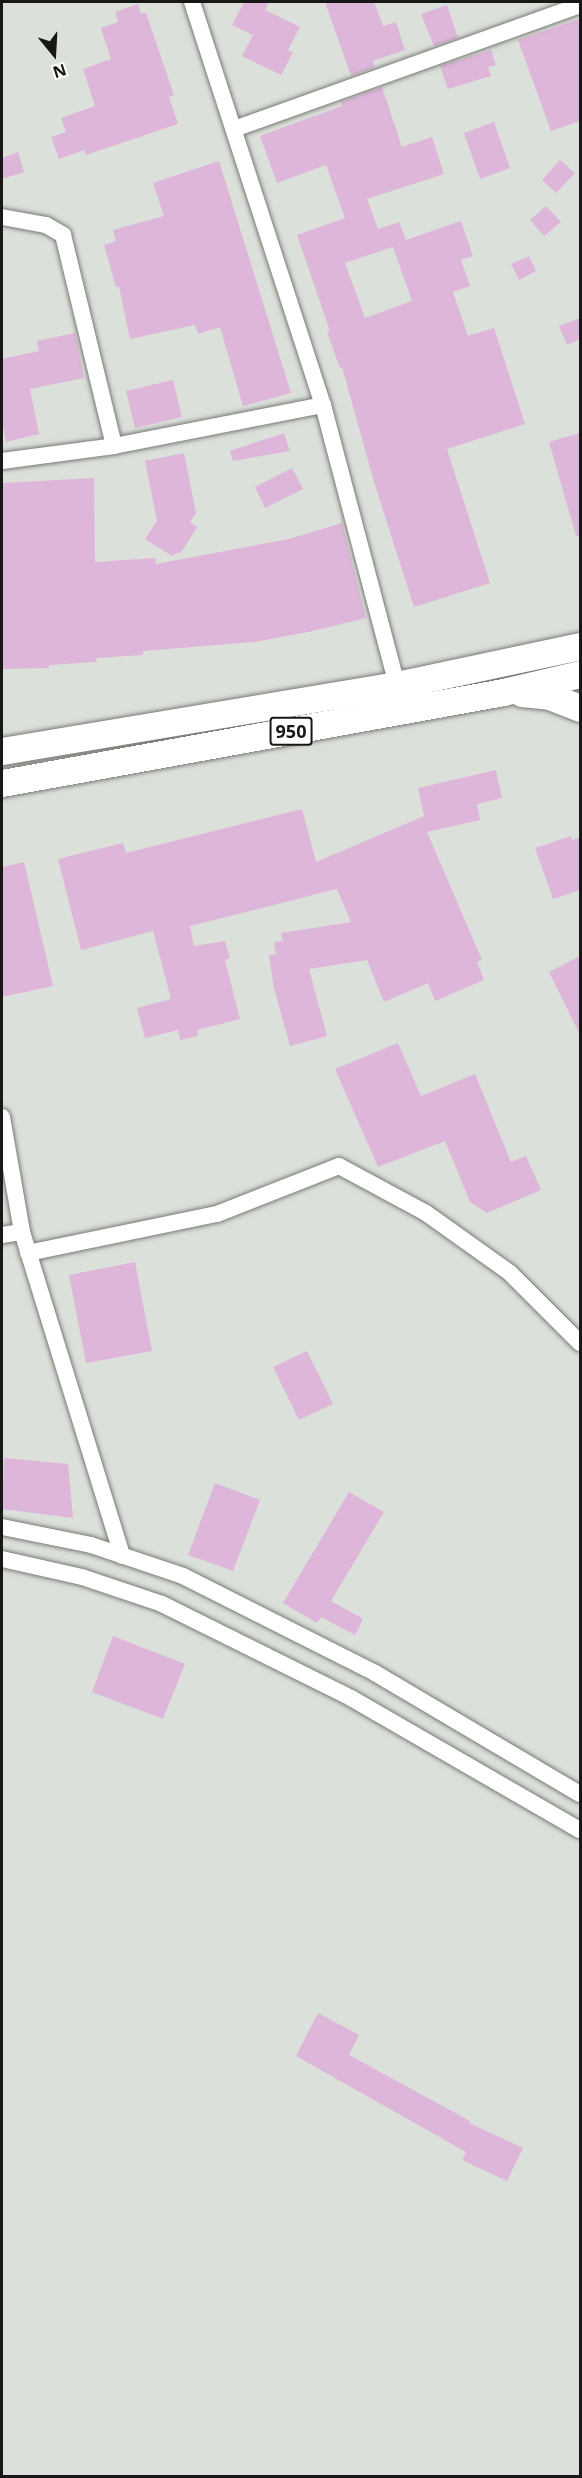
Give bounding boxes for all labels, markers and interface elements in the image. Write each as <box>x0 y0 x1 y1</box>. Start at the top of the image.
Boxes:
north arrow <box>24 24 84 84</box>
text: N <box>50 59 69 84</box>
road number: 950 <box>268 716 314 746</box>

